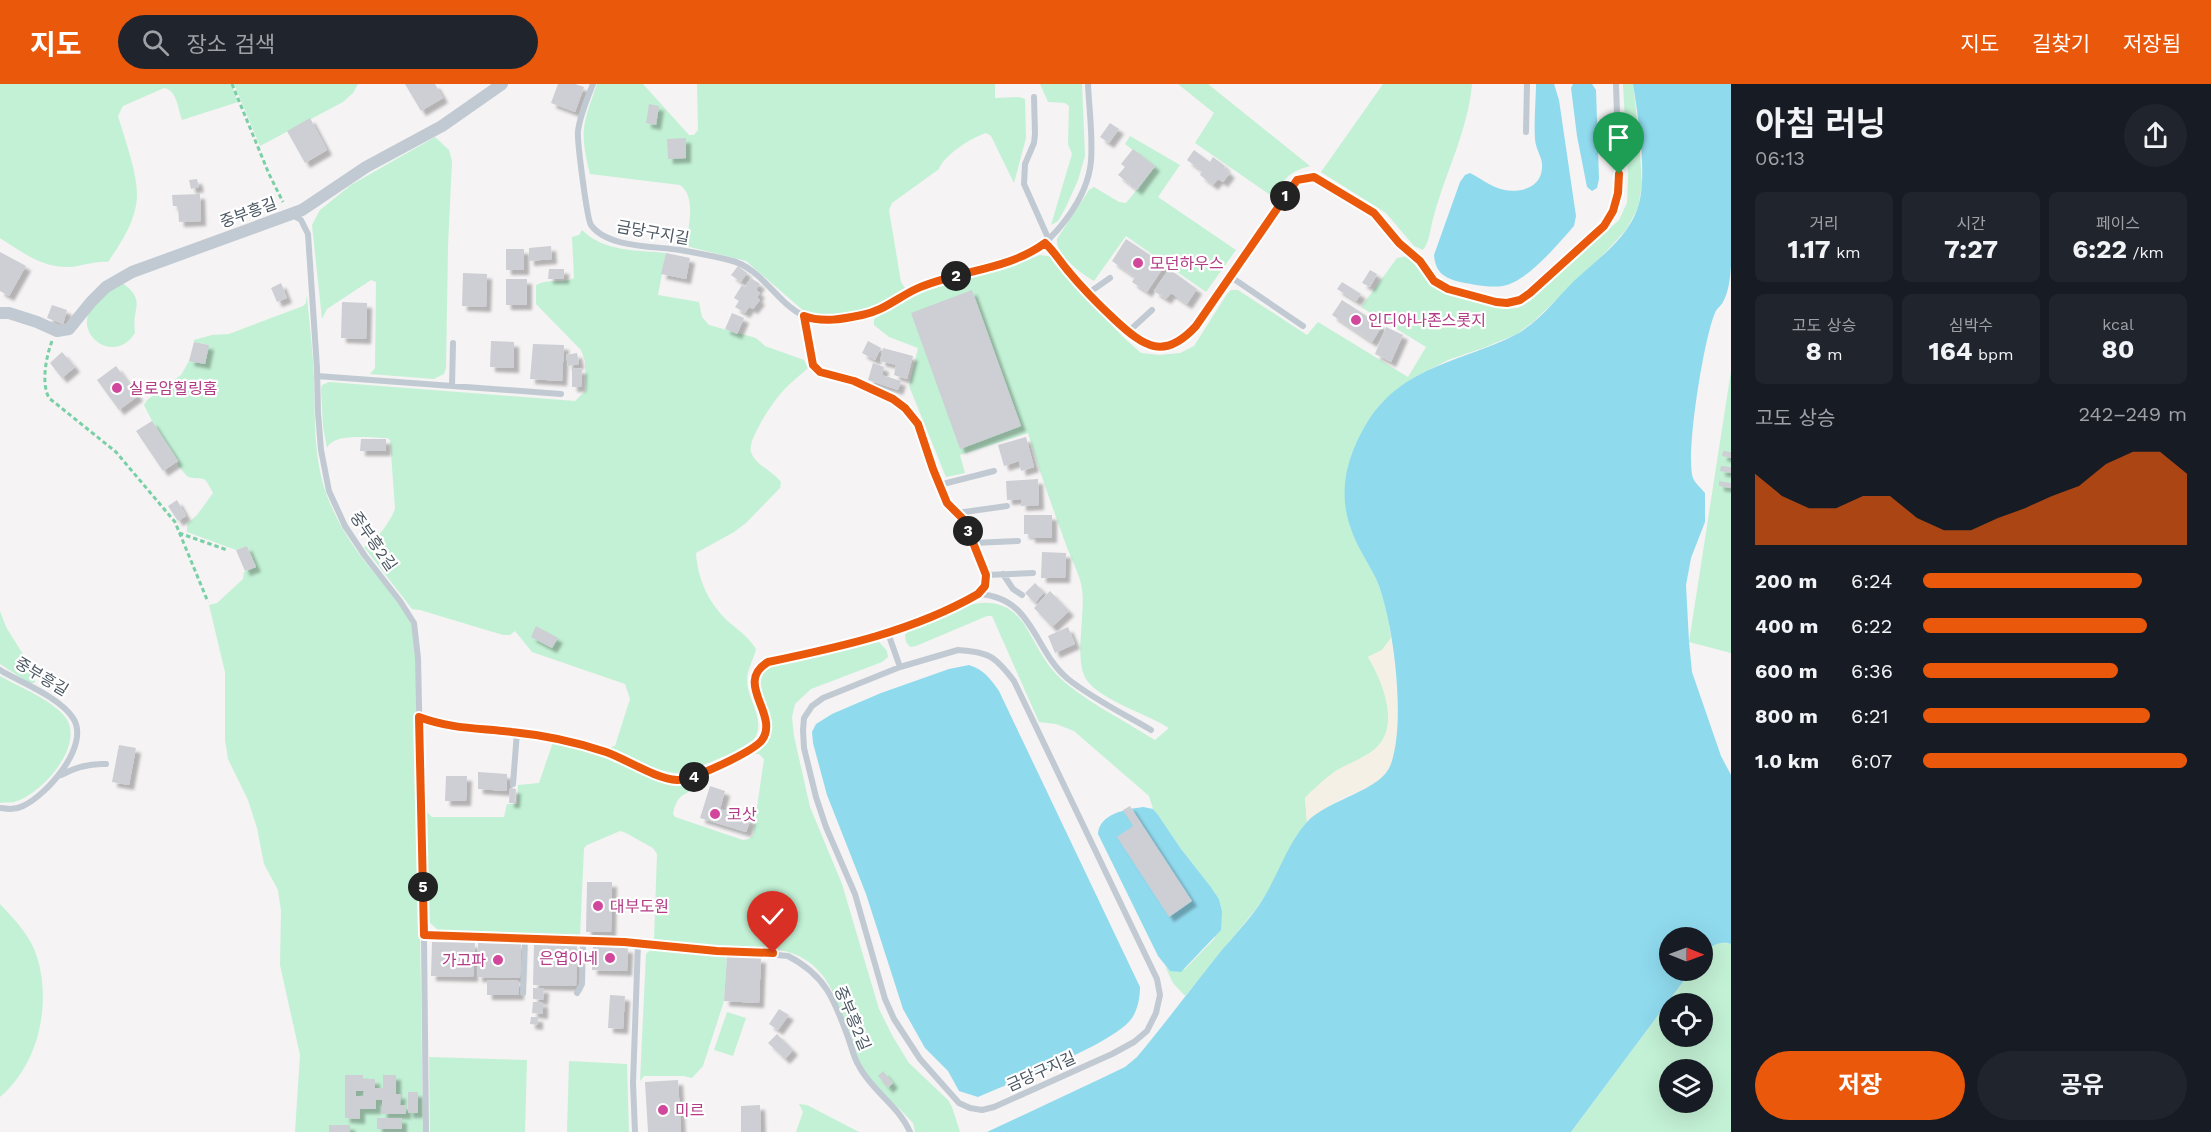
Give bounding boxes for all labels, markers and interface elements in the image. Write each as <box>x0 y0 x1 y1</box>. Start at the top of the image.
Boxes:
search box <box>118 15 538 69</box>
icon: search <box>139 26 172 59</box>
text: 지도 <box>30 28 82 61</box>
text: 지도 <box>1960 31 1999 56</box>
text: 길찾기 <box>2032 31 2090 56</box>
text: 저장됨 <box>2123 31 2181 56</box>
text: 장소 검색 <box>187 32 275 57</box>
text: 아침 러닝 <box>1755 104 1886 143</box>
button: share <box>2124 104 2187 167</box>
pin <box>1593 112 1644 174</box>
icon: arrive <box>1602 121 1635 154</box>
text: 06:13 <box>1755 146 1805 170</box>
pin: 1 <box>1270 181 1300 211</box>
text: 1 <box>1282 186 1288 205</box>
street label: 중부흥길 <box>217 193 279 231</box>
text: 거리 <box>1809 214 1839 233</box>
text: 시간 <box>1956 214 1986 233</box>
text: 페이스 <box>2096 214 2140 233</box>
street label: 금당구지길 <box>615 217 691 248</box>
text: 1.17 <box>1788 234 1831 264</box>
text: 7:27 <box>1944 234 1998 264</box>
text: 6:22 <box>2072 234 2127 264</box>
text: km <box>1831 243 1860 262</box>
text: /km <box>2127 243 2164 262</box>
place label: 모던하우스 <box>1150 254 1224 273</box>
marker: 모던하우스 <box>1131 256 1145 270</box>
pin: 2 <box>941 261 971 291</box>
text: 2 <box>951 266 961 285</box>
place label: 인디아나존스롯지 <box>1368 311 1486 330</box>
marker: 인디아나존스롯지 <box>1349 313 1363 327</box>
text: kcal <box>2102 315 2134 334</box>
text: 고도 상승 <box>1792 316 1856 335</box>
text: 심박수 <box>1949 316 1993 335</box>
text: 80 <box>2101 334 2135 364</box>
text: 8 <box>1805 336 1822 366</box>
text: 164 <box>1929 336 1973 366</box>
text: m <box>1822 345 1843 364</box>
text: bpm <box>1973 345 2013 364</box>
place label: 실로암힐링홈 <box>129 379 218 398</box>
marker: 실로암힐링홈 <box>110 381 124 395</box>
text: 242–249 m <box>2078 402 2187 426</box>
text: 고도 상승 <box>1755 406 1835 430</box>
street label: 중부흥2길 <box>346 508 401 575</box>
pin: 3 <box>953 516 983 546</box>
text: 3 <box>963 521 973 540</box>
text: 200 m <box>1755 569 1817 593</box>
text: 6:24 <box>1851 569 1892 593</box>
text: 400 m <box>1755 614 1818 638</box>
text: 6:22 <box>1851 614 1892 638</box>
street label: 중부흥길 <box>12 653 72 700</box>
text: 600 m <box>1755 659 1818 683</box>
text: 6:36 <box>1851 659 1893 683</box>
text: 800 m <box>1755 704 1818 728</box>
text: 6:21 <box>1851 704 1889 728</box>
text: 1.0 km <box>1755 749 1819 773</box>
text: 6:07 <box>1851 749 1892 773</box>
pin: 4 <box>679 762 709 792</box>
text: 4 <box>689 767 699 786</box>
place label: 코삿 <box>727 805 757 824</box>
marker: 코삿 <box>708 807 722 821</box>
pin: 5 <box>408 872 438 902</box>
text: 5 <box>418 877 428 896</box>
pin <box>747 891 798 953</box>
place label: 대부도원 <box>610 897 669 916</box>
marker: 대부도원 <box>591 899 605 913</box>
icon: check <box>756 900 789 933</box>
north arrow <box>1659 927 1713 981</box>
map controls <box>1659 927 1713 1113</box>
place label: 은엽이네 <box>539 949 598 968</box>
place label: 가고파 <box>442 951 486 970</box>
marker: 은엽이네 <box>603 951 617 965</box>
marker: 가고파 <box>491 953 505 967</box>
street label: 중부흥2길 <box>830 983 875 1053</box>
button: locate <box>1659 993 1713 1047</box>
street label: 금당구지길 <box>1004 1048 1079 1095</box>
button: 저장 <box>1755 1051 1965 1120</box>
button: 공유 <box>1977 1051 2187 1120</box>
button: layers <box>1659 1059 1713 1113</box>
place label: 미르 <box>675 1101 704 1120</box>
marker: 미르 <box>656 1103 670 1117</box>

